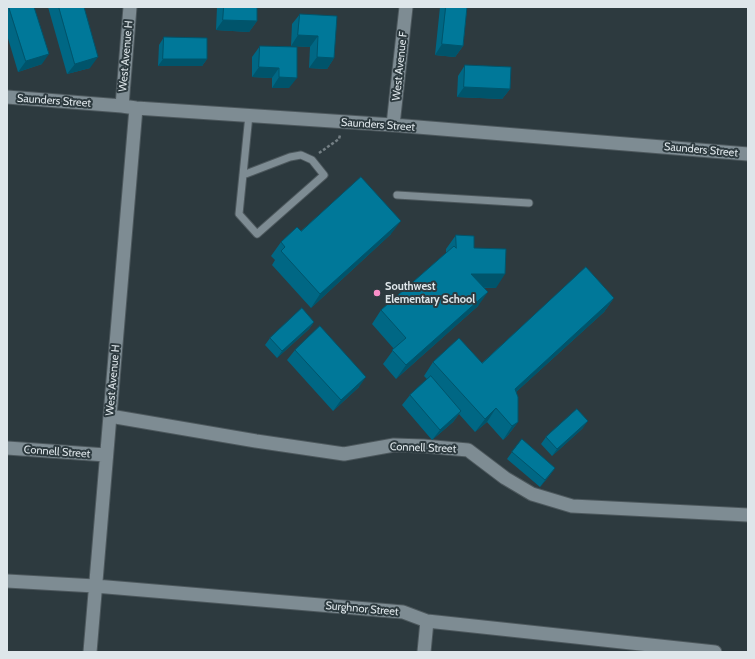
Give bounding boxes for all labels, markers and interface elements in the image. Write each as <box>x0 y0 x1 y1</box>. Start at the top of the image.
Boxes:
street label: West Avenue H <box>116 20 136 92</box>
street label: West Avenue F <box>390 31 410 101</box>
street label: Saunders Street <box>17 92 91 110</box>
street label: Saunders Street <box>341 116 415 134</box>
street label: Saunders Street <box>664 140 738 160</box>
place label: Southwest Elementary School <box>385 280 475 306</box>
marker: Southwest Elementary School <box>372 288 382 298</box>
street label: West Avenue H <box>103 344 123 416</box>
street label: Connell Street <box>390 440 456 456</box>
street label: Connell Street <box>23 443 91 461</box>
street label: Surghnor Street <box>325 599 399 619</box>

